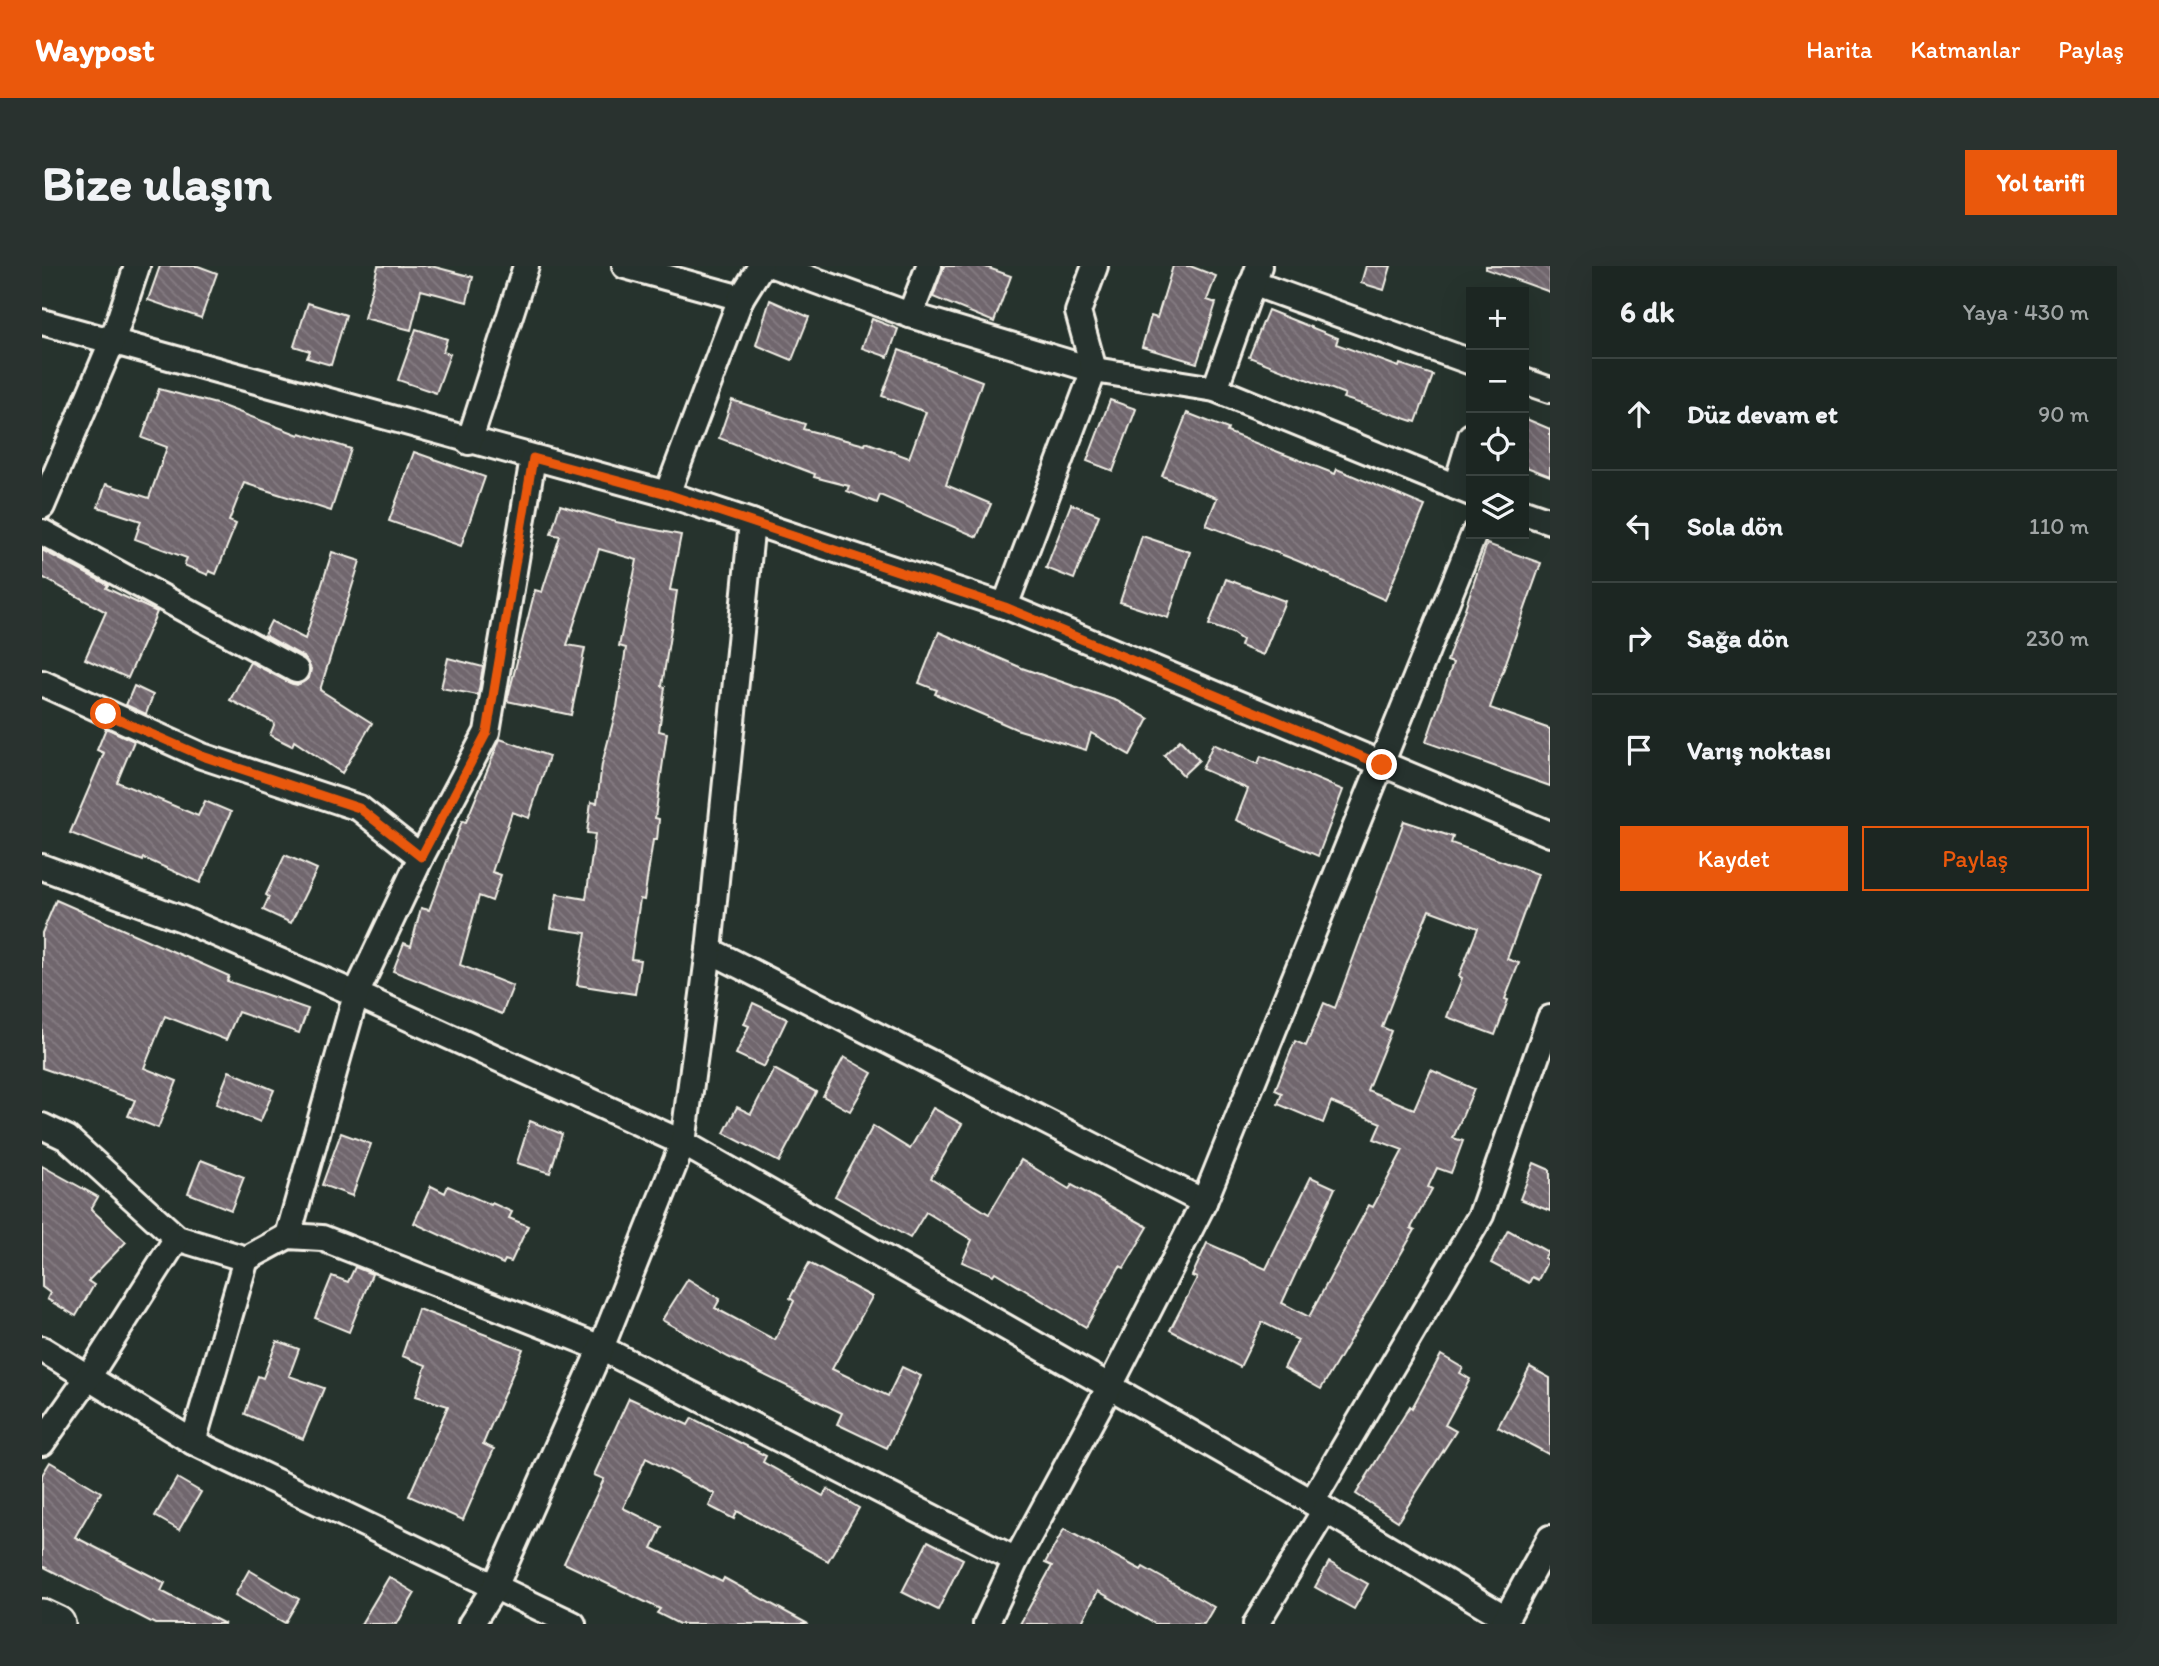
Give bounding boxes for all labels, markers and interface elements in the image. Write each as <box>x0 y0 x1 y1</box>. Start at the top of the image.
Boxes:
text: Waypost <box>35 30 155 69</box>
text: Harita <box>1806 35 1872 64</box>
text: Katmanlar <box>1910 35 2020 64</box>
text: Paylaş <box>2058 35 2124 64</box>
button: Yol tarifi <box>1965 150 2117 215</box>
text: Bize ulaşın <box>42 153 272 212</box>
map controls <box>1466 287 1529 539</box>
button: + <box>1466 287 1529 350</box>
text: 6 dk <box>1620 293 1674 330</box>
text: Yaya · 430 m <box>1963 298 2089 326</box>
button: − <box>1466 350 1529 413</box>
icon: ahead <box>1620 395 1658 433</box>
text: Düz devam et <box>1687 398 1838 430</box>
text: 90 m <box>2038 400 2089 428</box>
button: locate <box>1466 413 1529 476</box>
button: layers <box>1466 476 1529 539</box>
icon: left <box>1620 507 1658 545</box>
text: Sola dön <box>1687 510 1783 542</box>
text: 110 m <box>2029 512 2089 540</box>
icon: right <box>1620 619 1658 657</box>
text: Sağa dön <box>1687 622 1789 654</box>
text: 230 m <box>2026 624 2089 652</box>
route start <box>90 698 121 729</box>
icon: arrive <box>1620 731 1658 769</box>
text: Varış noktası <box>1687 734 1831 766</box>
route end <box>1366 749 1397 780</box>
button: Kaydet <box>1620 826 1848 891</box>
button: Paylaş <box>1862 826 2089 891</box>

